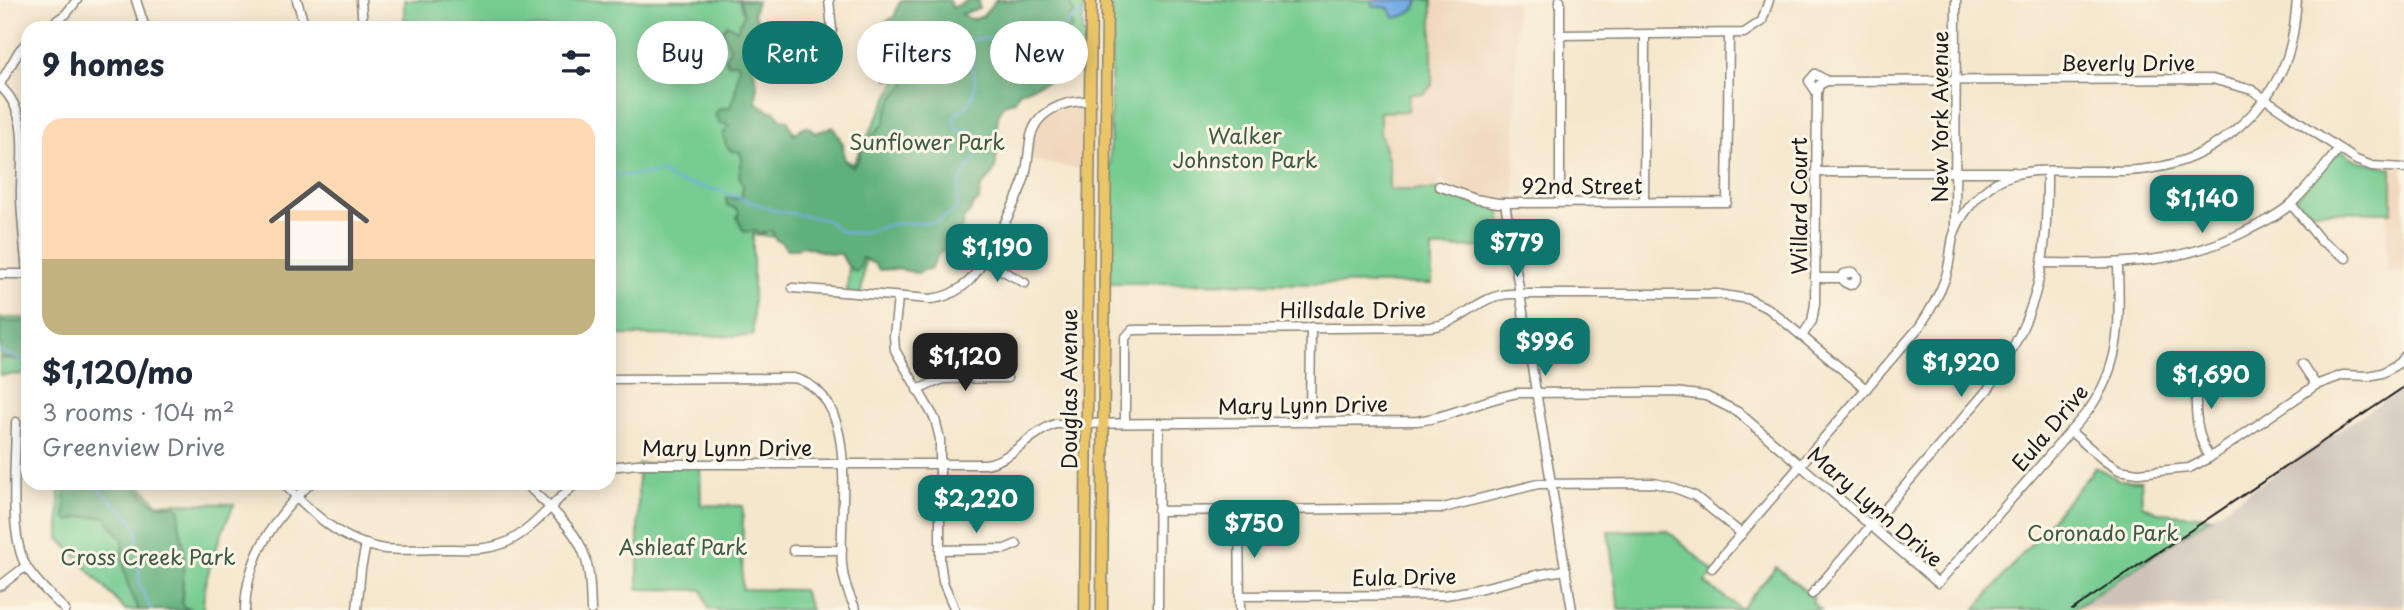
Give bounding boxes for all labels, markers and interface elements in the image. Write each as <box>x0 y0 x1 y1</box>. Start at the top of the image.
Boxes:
chip: Buy <box>637 21 728 84</box>
chip: Rent <box>742 21 843 84</box>
chip: Filters <box>857 21 976 84</box>
chip: New <box>990 21 1088 84</box>
street label: New York Avenue <box>1923 31 1955 203</box>
text: 9 homes <box>42 41 164 86</box>
icon: filters <box>557 44 595 82</box>
street label: Beverly Drive <box>2061 46 2195 78</box>
park label: Walker Johnston Park <box>1172 119 1318 175</box>
park label: Sunflower Park <box>849 125 1005 157</box>
street label: Willard Court <box>1782 137 1814 275</box>
icon: home <box>256 163 382 289</box>
street label: 92nd Street <box>1521 169 1643 201</box>
pin: $1,140 <box>2145 176 2259 235</box>
text: $1,140 <box>2166 180 2238 215</box>
pin: $779 <box>1476 219 1558 279</box>
pin: $1,190 <box>940 224 1054 284</box>
text: $779 <box>1490 224 1544 259</box>
text: $1,190 <box>962 229 1032 264</box>
street label: Hillsdale Drive <box>1280 293 1426 325</box>
street label: Douglas Avenue <box>1052 309 1084 469</box>
pin: $996 <box>1504 318 1586 378</box>
text: $996 <box>1516 323 1574 358</box>
pin: $1,120 <box>908 334 1022 393</box>
text: $1,120 <box>929 338 1001 373</box>
pin: $1,920 <box>1904 340 2018 399</box>
text: $1,920 <box>1922 344 2000 379</box>
text: $1,120/mo <box>42 349 193 394</box>
pin: $1,690 <box>2154 352 2268 411</box>
text: $1,690 <box>2172 356 2250 391</box>
street label: Eula Drive <box>2003 376 2095 478</box>
street label: Mary Lynn Drive <box>1218 387 1388 421</box>
text: 3 rooms · 104 m² <box>42 394 235 429</box>
text: Greenview Drive <box>42 429 225 464</box>
street label: Mary Lynn Drive <box>642 431 812 463</box>
street label: Mary Lynn Drive <box>1801 438 1951 574</box>
pin: $2,220 <box>919 476 1033 535</box>
text: $2,220 <box>934 480 1018 515</box>
pin: $750 <box>1213 500 1295 560</box>
text: $750 <box>1224 505 1284 540</box>
park label: Coronado Park <box>2027 516 2179 548</box>
park label: Ashleaf Park <box>619 530 748 562</box>
park label: Cross Creek Park <box>60 540 236 572</box>
street label: Eula Drive <box>1351 559 1457 593</box>

